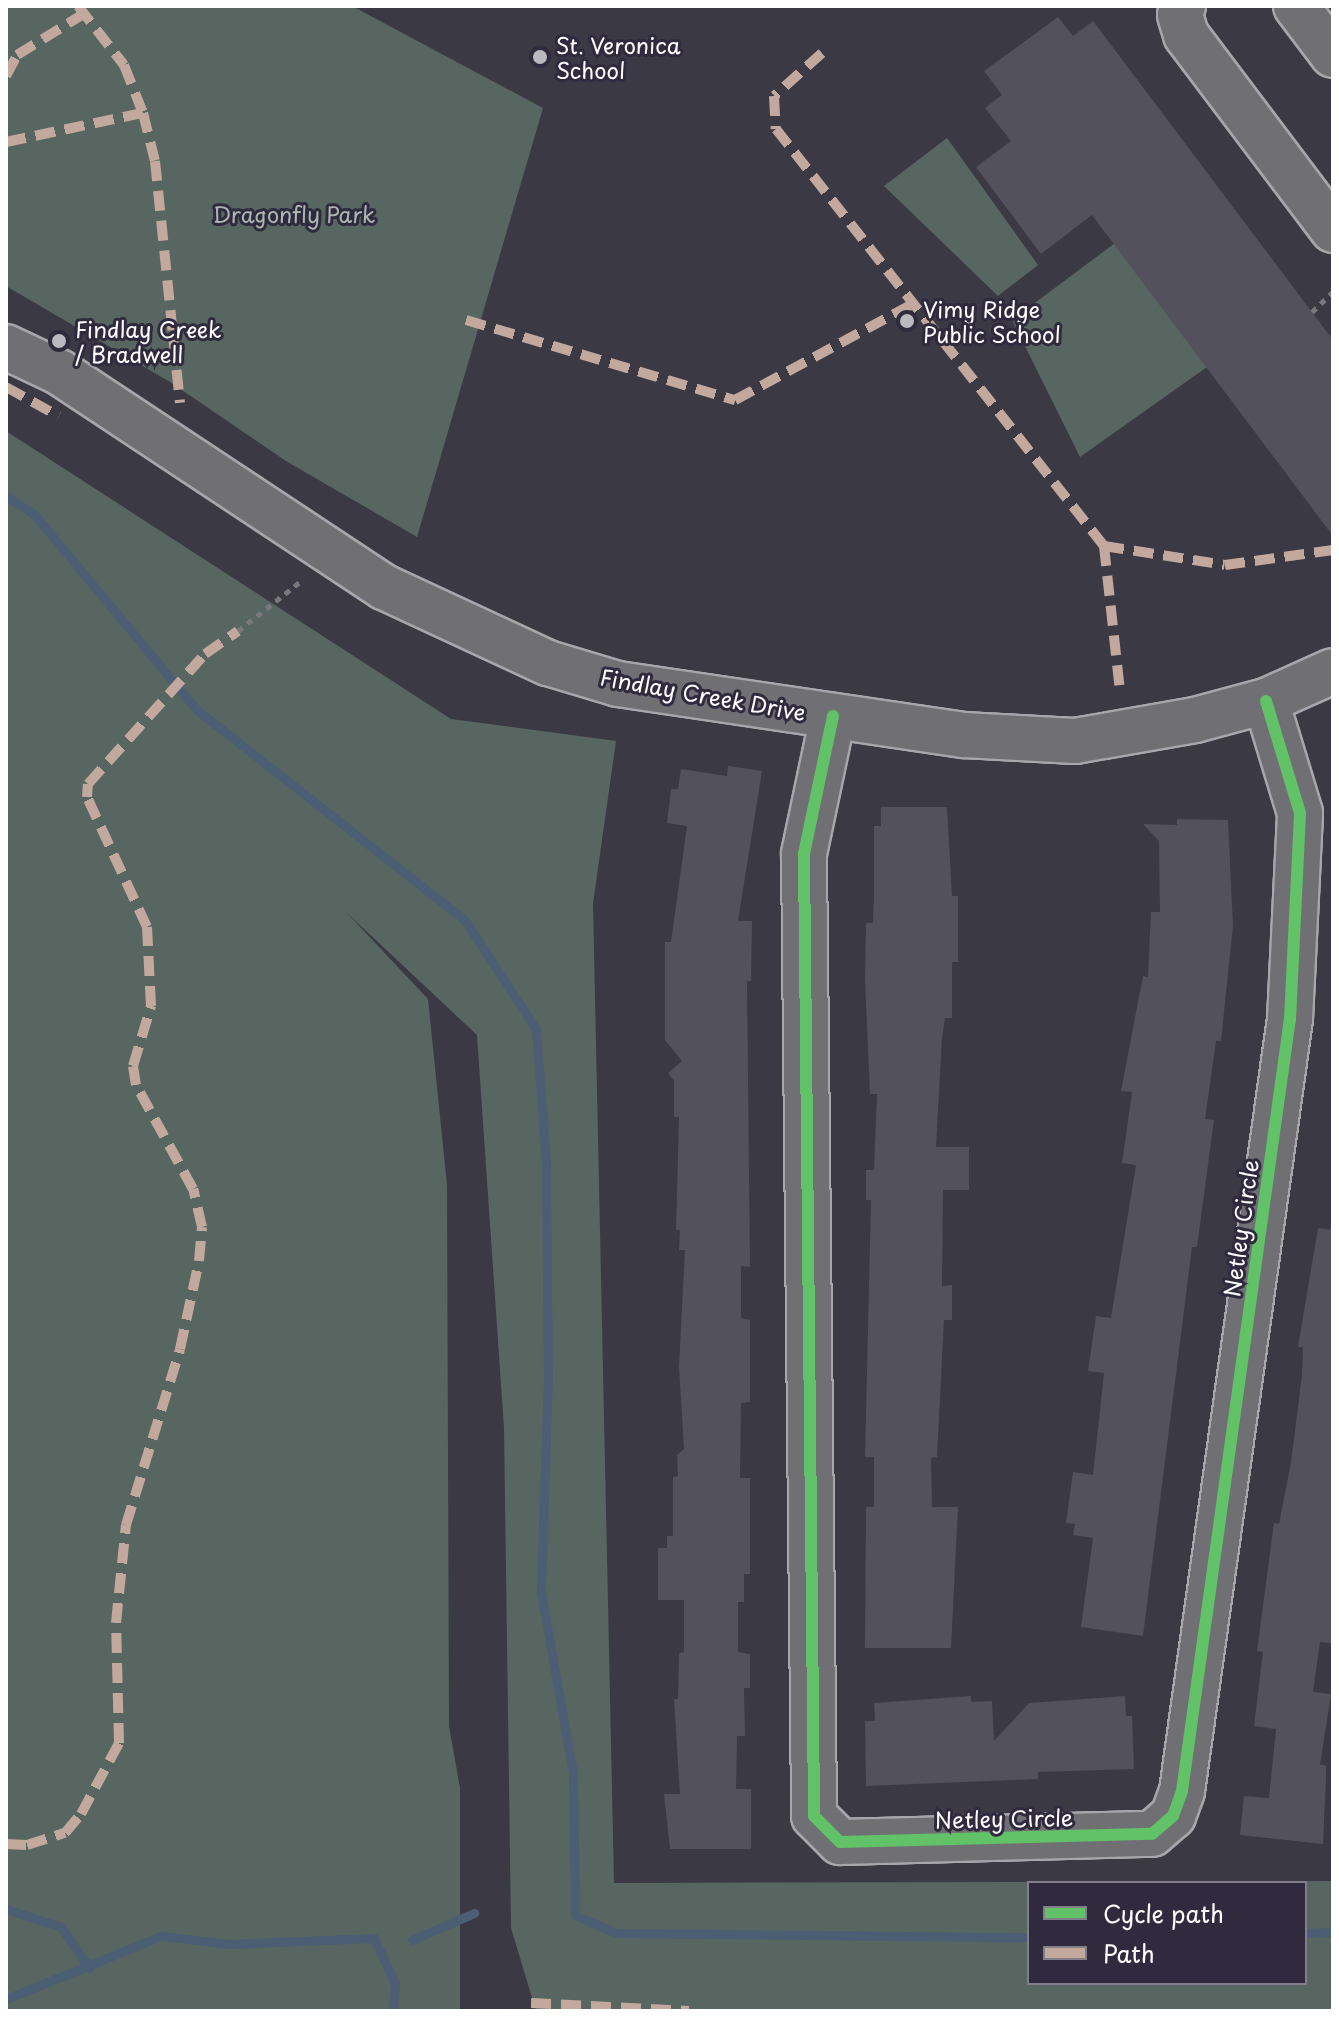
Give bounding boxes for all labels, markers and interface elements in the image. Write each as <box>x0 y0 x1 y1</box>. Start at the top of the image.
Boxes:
place label: St. Veronica School <box>556 31 683 82</box>
marker: St. Veronica School <box>531 48 549 66</box>
park label: Dragonfly Park <box>212 201 376 227</box>
place label: Vimy Ridge Public School <box>923 295 1062 346</box>
marker: Vimy Ridge Public School <box>898 312 916 330</box>
place label: Findlay Creek / Bradwell <box>75 315 223 366</box>
marker: Findlay Creek / Bradwell <box>50 332 68 350</box>
street label: Findlay Creek Drive <box>596 663 810 725</box>
street label: Netley Circle <box>1217 1157 1263 1299</box>
street label: Netley Circle <box>934 1804 1074 1832</box>
legend <box>1027 1881 1307 1985</box>
text: Cycle path <box>1103 1895 1224 1931</box>
text: Path <box>1103 1935 1155 1971</box>

